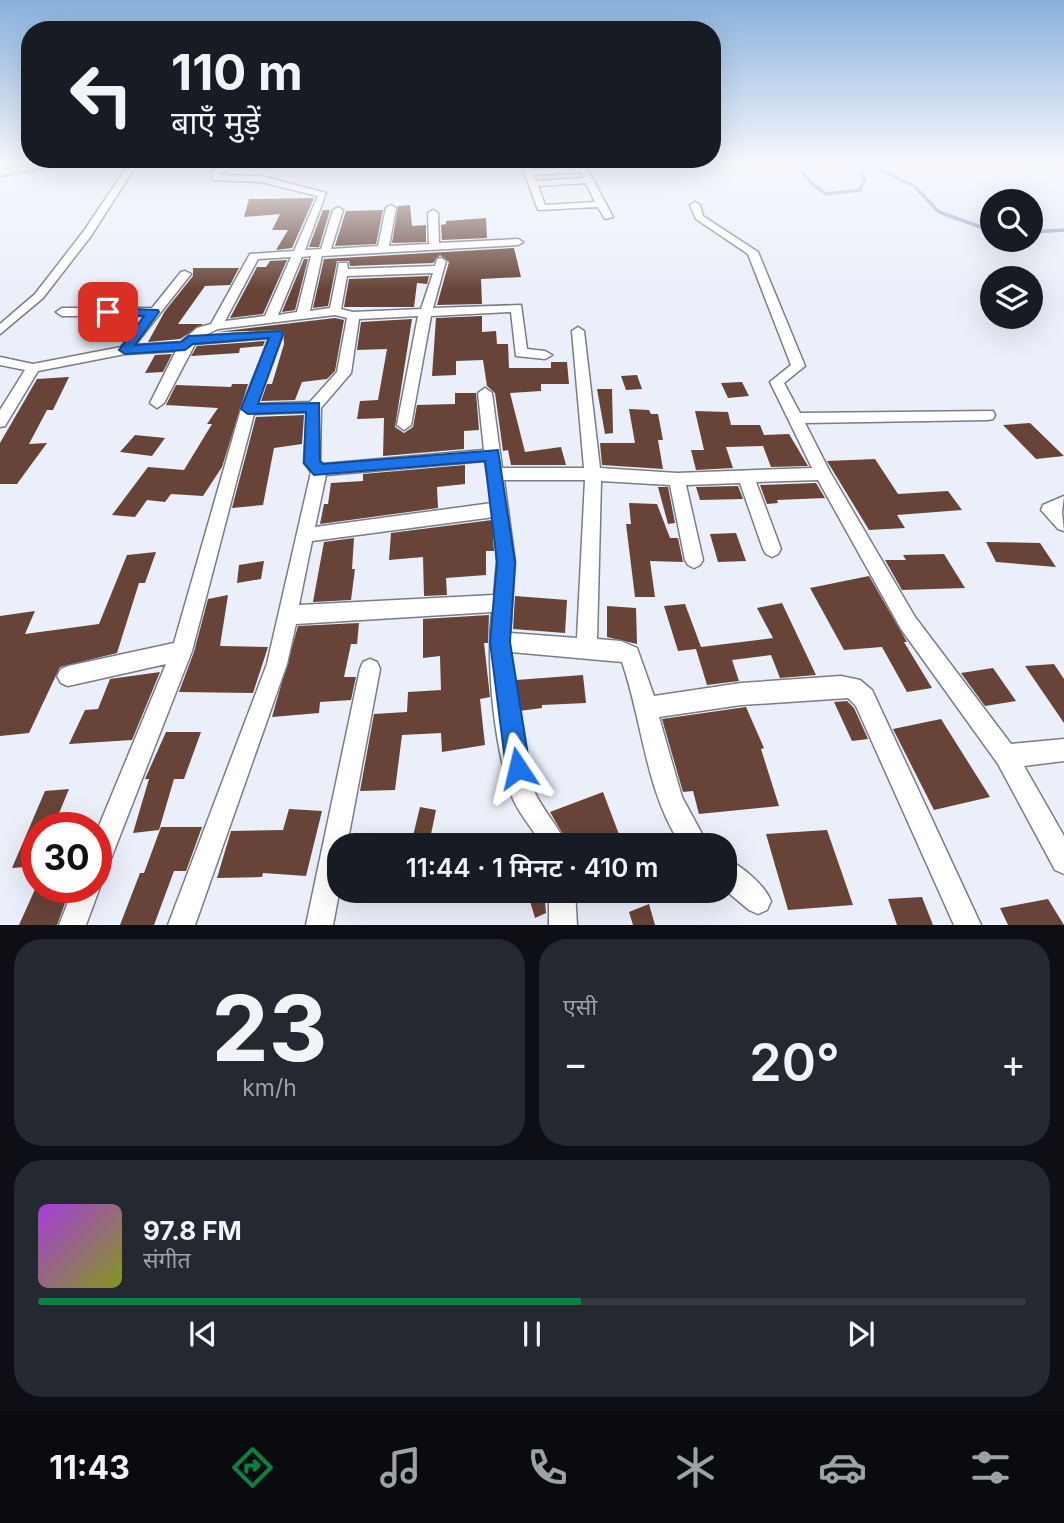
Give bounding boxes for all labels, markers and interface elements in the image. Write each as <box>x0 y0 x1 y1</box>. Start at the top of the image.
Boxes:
text: 110 m <box>171 43 303 102</box>
icon: left <box>56 49 147 140</box>
text: बाएँ मुड़ें <box>171 103 261 142</box>
map controls <box>980 189 1043 329</box>
button: search <box>980 189 1043 252</box>
button: layers <box>980 266 1043 329</box>
pin <box>78 282 138 342</box>
icon: arrive <box>89 293 127 331</box>
position arrow <box>481 731 555 805</box>
speed limit sign: 30 <box>21 812 112 903</box>
text: 11:44 · 1 मिनट · 410 m <box>406 852 658 883</box>
text: 23 <box>211 973 328 1083</box>
text: एसी <box>563 993 597 1021</box>
text: 20° <box>749 1031 840 1094</box>
text: − <box>563 1040 588 1086</box>
text: + <box>1001 1040 1026 1086</box>
text: km/h <box>242 1074 297 1102</box>
text: 97.8 FM <box>143 1215 242 1246</box>
text: संगीत <box>143 1246 191 1274</box>
icon: previous <box>184 1315 222 1353</box>
icon: pause <box>513 1315 551 1353</box>
icon: next <box>842 1315 880 1353</box>
icon: directions <box>228 1443 277 1492</box>
icon: music <box>376 1443 425 1492</box>
icon: phone <box>523 1443 572 1492</box>
icon: climate <box>671 1443 720 1492</box>
icon: car <box>818 1443 867 1492</box>
icon: filters <box>966 1443 1015 1492</box>
text: 11:43 <box>49 1448 130 1487</box>

